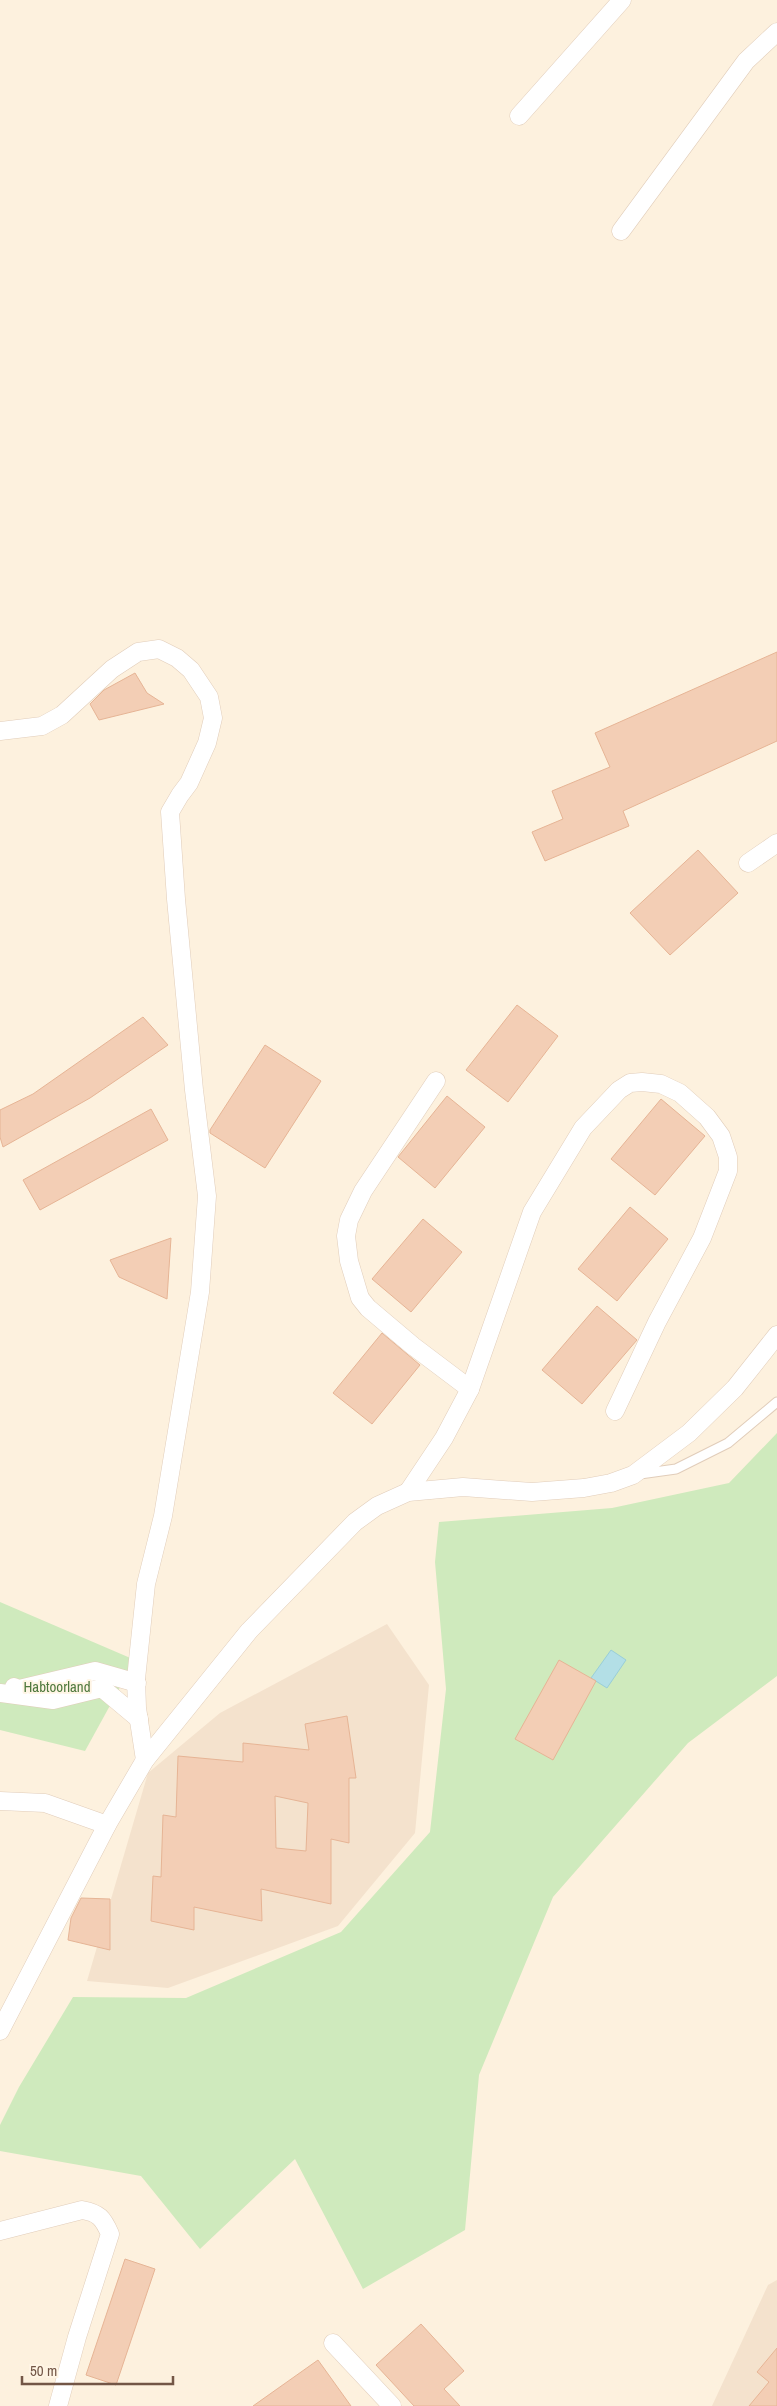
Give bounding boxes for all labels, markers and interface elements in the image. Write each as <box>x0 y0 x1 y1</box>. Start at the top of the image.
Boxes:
park label: Habtoorland <box>23 1676 91 1697</box>
scale bar <box>22 2354 174 2386</box>
text: 50 m <box>30 2360 57 2381</box>

